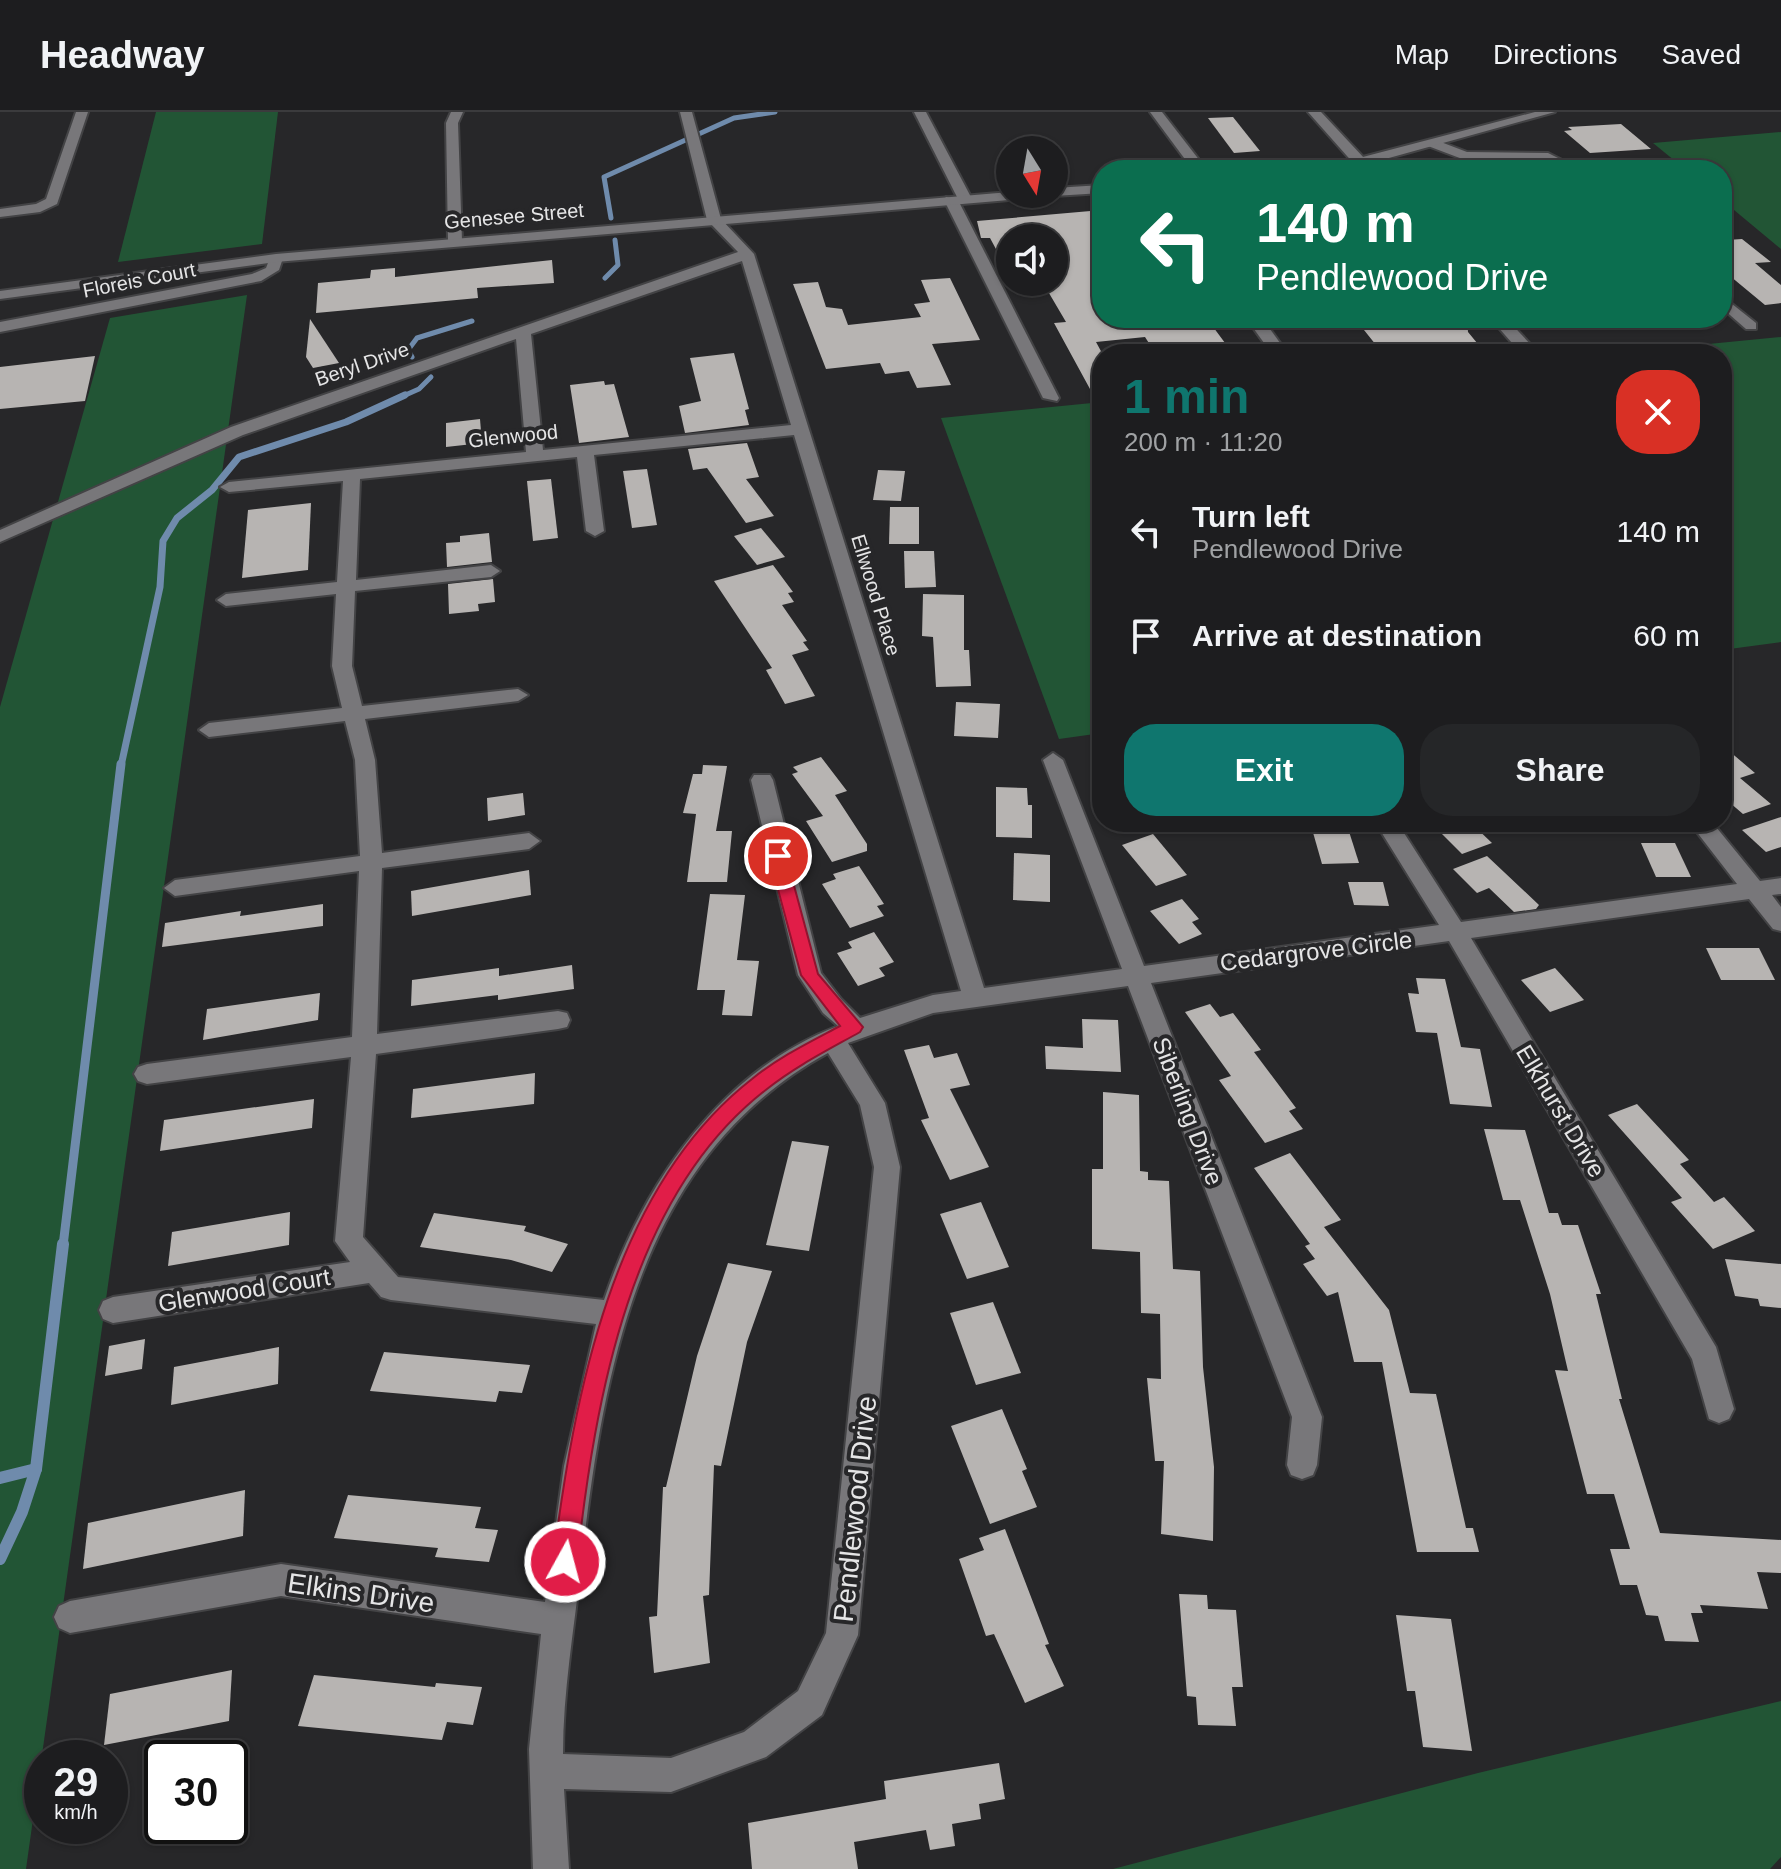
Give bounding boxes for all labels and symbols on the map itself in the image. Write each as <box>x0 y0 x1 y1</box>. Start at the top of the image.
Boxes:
north arrow <box>996 136 1068 208</box>
street label: Genesee Street <box>443 199 585 233</box>
street label: Floreis Court <box>81 258 198 302</box>
street label: Beryl Drive <box>312 338 412 390</box>
street label: Glenwood <box>467 420 559 452</box>
street label: Ellwood Place <box>847 532 905 658</box>
pin <box>744 822 812 890</box>
street label: Cedargrove Circle <box>1218 926 1414 976</box>
street label: Siberling Drive <box>1147 1033 1229 1189</box>
street label: Elkhurst Drive <box>1511 1040 1611 1182</box>
street label: Glenwood Court <box>156 1263 332 1317</box>
street label: Pendlewood Drive <box>828 1394 882 1624</box>
position arrow <box>523 1520 607 1604</box>
street label: Elkins Drive <box>286 1567 436 1619</box>
speed limit sign: 30 <box>144 1740 248 1844</box>

